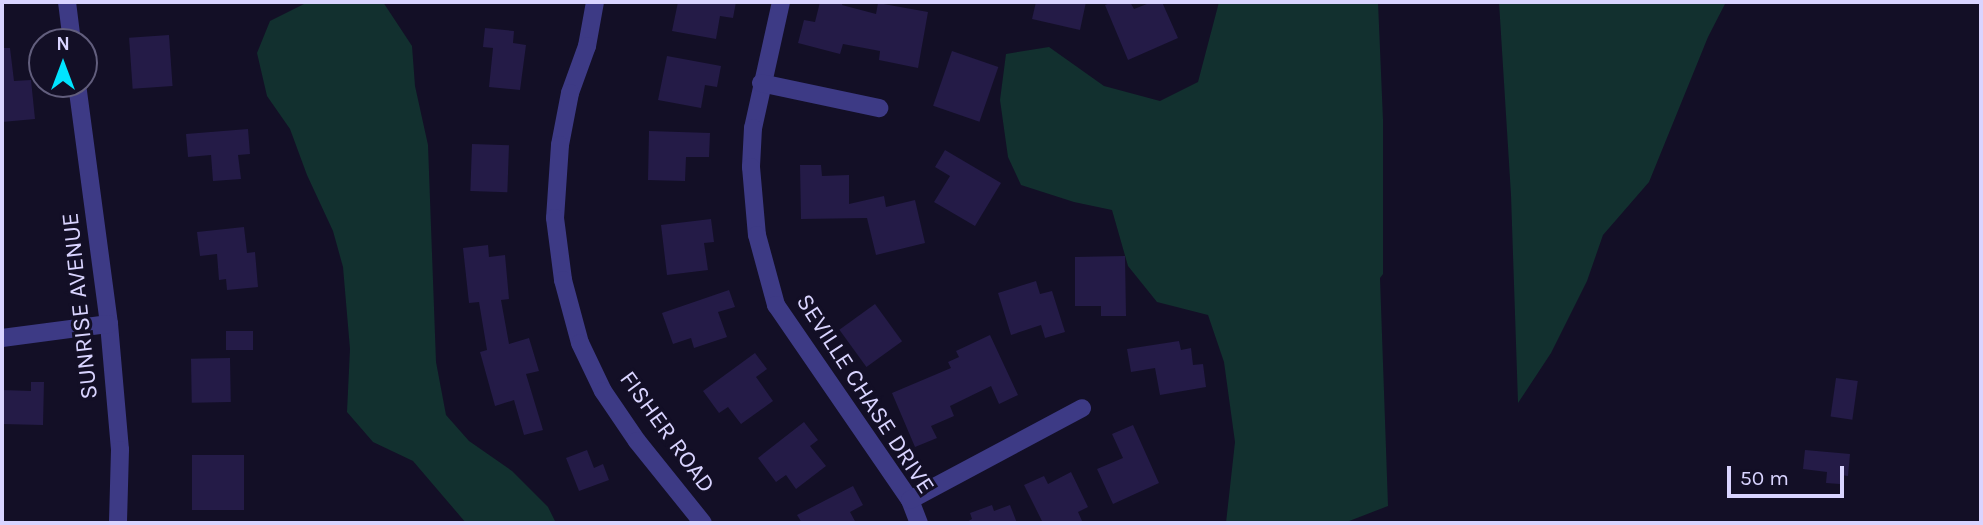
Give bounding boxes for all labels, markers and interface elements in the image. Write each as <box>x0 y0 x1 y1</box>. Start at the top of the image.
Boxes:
north arrow <box>28 28 98 98</box>
text: N <box>56 33 70 55</box>
street label: SUNRISE AVENUE <box>56 211 104 401</box>
street label: SEVILLE CHASE DRIVE <box>790 289 940 499</box>
street label: FISHER ROAD <box>613 365 721 499</box>
scale bar <box>1731 452 1848 496</box>
text: 50 m <box>1740 466 1789 490</box>

